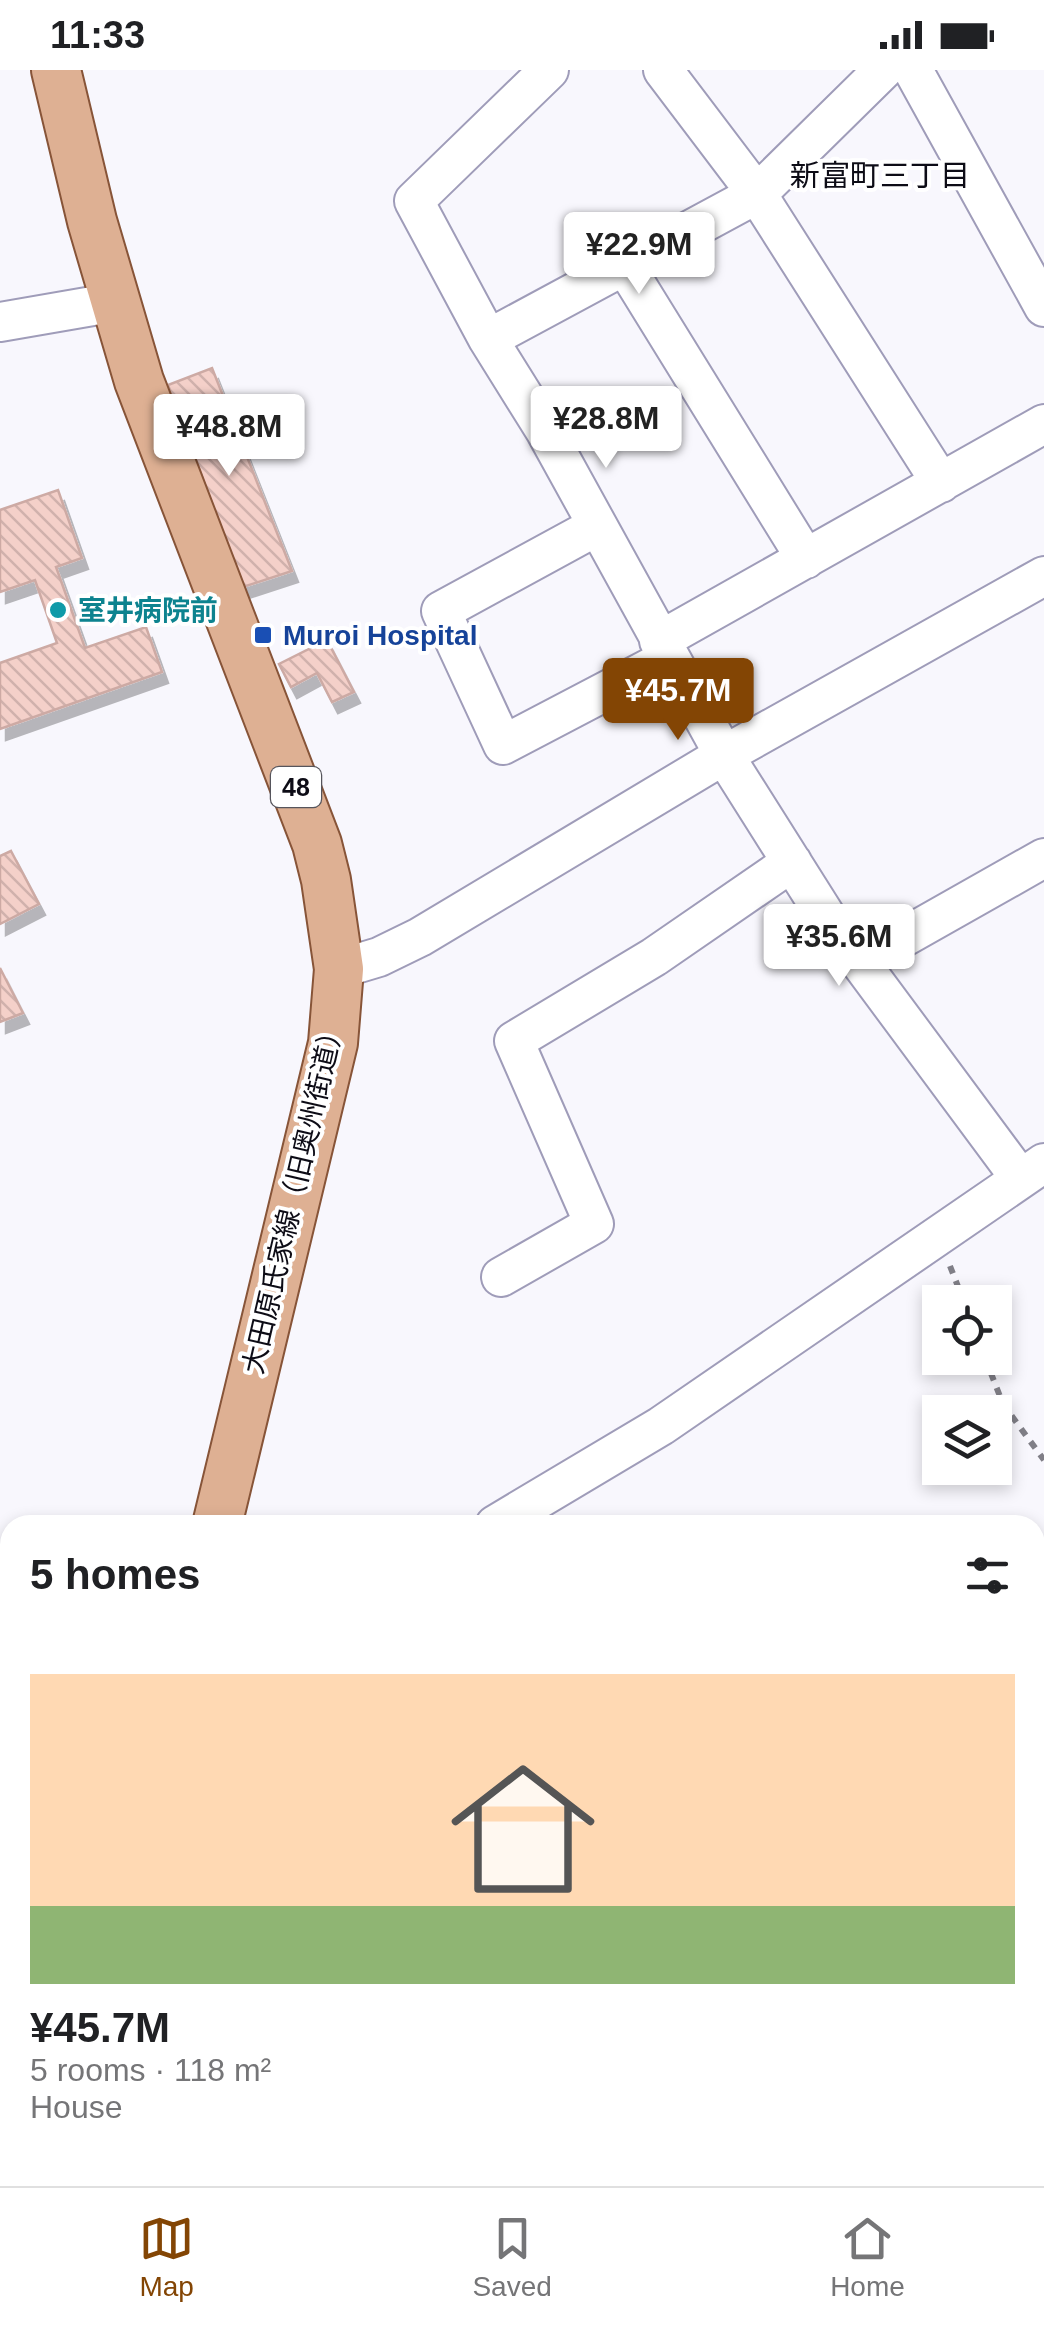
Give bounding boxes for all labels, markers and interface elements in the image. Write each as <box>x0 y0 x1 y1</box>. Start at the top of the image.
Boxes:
text: 11:33 <box>50 14 145 56</box>
district label: 新富町三丁目 <box>790 159 970 192</box>
pin: ¥22.9M <box>558 212 720 297</box>
text: ¥22.9M <box>586 226 692 262</box>
pin: ¥28.8M <box>525 386 687 471</box>
pin: ¥48.8M <box>148 394 310 479</box>
text: ¥28.8M <box>553 400 659 436</box>
text: ¥48.8M <box>176 408 282 444</box>
place label: 室井病院前 <box>78 595 218 626</box>
marker: 室井病院前 <box>47 599 69 621</box>
place label: Muroi Hospital <box>283 620 477 651</box>
marker: Muroi Hospital <box>252 624 274 646</box>
pin: ¥45.7M <box>597 658 759 743</box>
text: ¥45.7M <box>625 672 731 708</box>
road number: 48 <box>271 767 321 807</box>
pin: ¥35.6M <box>758 904 920 989</box>
text: ¥35.6M <box>786 918 892 954</box>
street label: 大田原氏家線（旧奥州街道） <box>237 1015 350 1377</box>
map controls <box>922 1285 1012 1485</box>
button: locate <box>922 1285 1012 1375</box>
button: layers <box>922 1395 1012 1485</box>
icon: filters <box>960 1548 1015 1603</box>
text: 5 homes <box>30 1551 200 1598</box>
icon: home <box>433 1739 613 1919</box>
text: ¥45.7M <box>30 2004 170 2051</box>
text: 5 rooms · 118 m² <box>30 2052 271 2088</box>
text: House <box>30 2089 123 2125</box>
tab: Map <box>139 2211 194 2303</box>
tab: Saved <box>472 2211 552 2303</box>
tab: Home <box>830 2211 905 2303</box>

